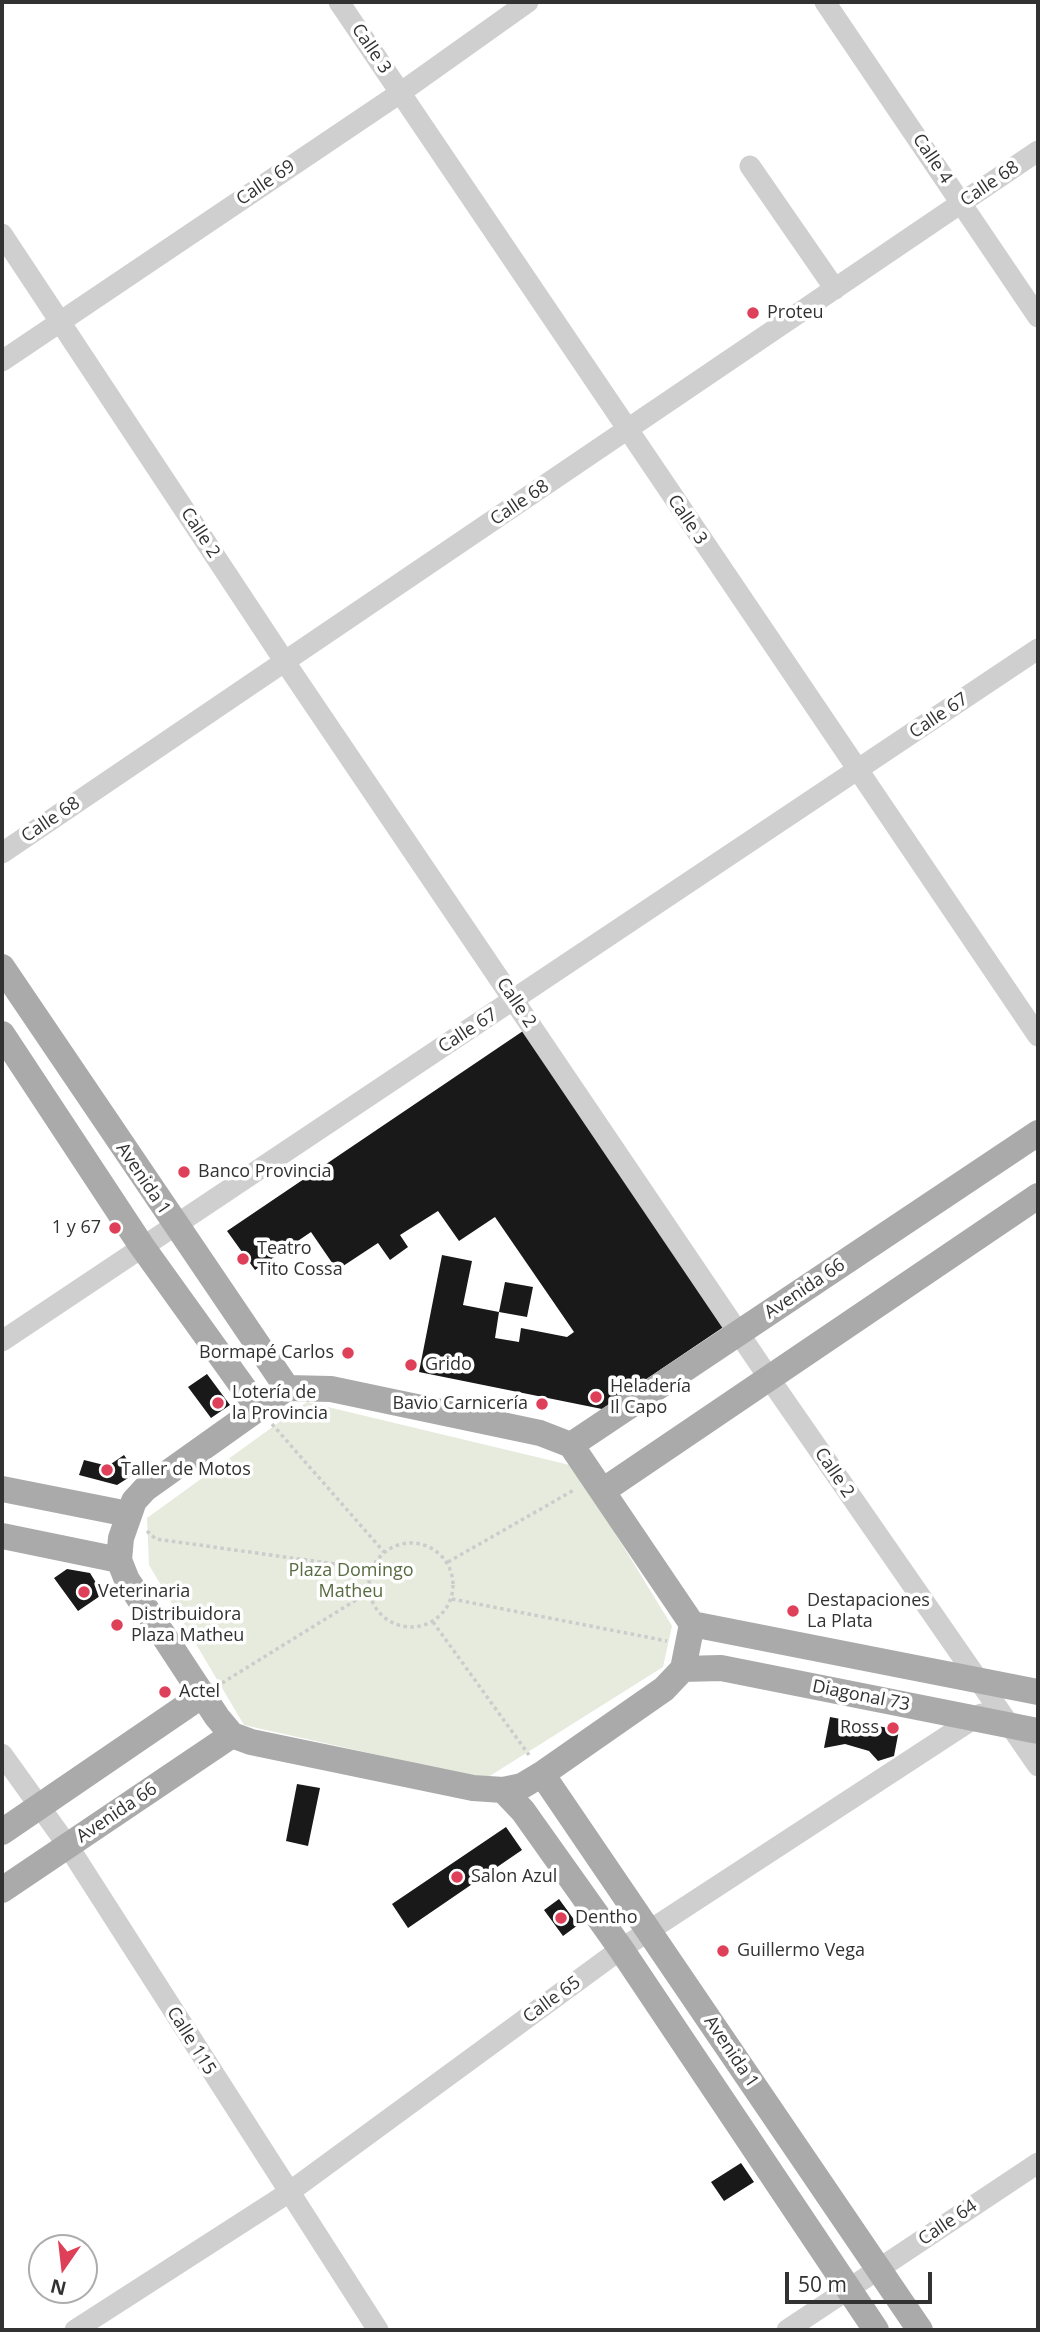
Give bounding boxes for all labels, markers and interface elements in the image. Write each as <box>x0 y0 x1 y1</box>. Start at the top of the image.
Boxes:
street label: Calle 3 <box>347 20 395 78</box>
street label: Calle 4 <box>908 130 956 188</box>
street label: Calle 69 <box>233 156 299 210</box>
street label: Calle 68 <box>957 157 1023 211</box>
place label: Proteu <box>767 302 824 324</box>
marker: Proteu <box>745 305 761 321</box>
street label: Calle 68 <box>487 476 553 530</box>
street label: Calle 3 <box>663 491 711 549</box>
street label: Calle 2 <box>176 504 224 562</box>
street label: Calle 67 <box>906 689 972 743</box>
street label: Calle 68 <box>18 793 84 847</box>
street label: Calle 2 <box>492 974 540 1032</box>
street label: Calle 67 <box>435 1004 501 1058</box>
street label: Avenida 1 <box>111 1139 175 1219</box>
place label: Banco Provincia <box>198 1161 332 1183</box>
marker: Banco Provincia <box>176 1164 192 1180</box>
place label: 1 y 67 <box>52 1217 101 1239</box>
marker: 1 y 67 <box>107 1220 123 1236</box>
place label: Teatro Tito Cossa <box>257 1238 343 1280</box>
marker: Teatro Tito Cossa <box>235 1251 251 1267</box>
street label: Avenida 66 <box>761 1254 849 1324</box>
place label: Bormapé Carlos <box>199 1342 334 1364</box>
marker: Bormapé Carlos <box>340 1345 356 1361</box>
place label: Grido <box>425 1354 472 1376</box>
marker: Grido <box>403 1357 419 1373</box>
place label: Heladería Il Capo <box>610 1376 691 1418</box>
place label: Lotería de la Provincia <box>232 1382 328 1424</box>
marker: Heladería Il Capo <box>588 1389 604 1405</box>
place label: Bavio Carnicería <box>392 1393 528 1415</box>
marker: Lotería de la Provincia <box>210 1395 226 1411</box>
marker: Bavio Carnicería <box>534 1396 550 1412</box>
street label: Calle 2 <box>810 1444 858 1502</box>
place label: Taller de Motos <box>121 1459 251 1481</box>
marker: Taller de Motos <box>99 1462 115 1478</box>
park label: Plaza Domingo Matheu <box>288 1560 414 1602</box>
place label: Veterinaria <box>98 1581 190 1603</box>
marker: Veterinaria <box>76 1584 92 1600</box>
place label: Destapaciones La Plata <box>807 1590 930 1632</box>
marker: Destapaciones La Plata <box>785 1603 801 1619</box>
place label: Distribuidora Plaza Matheu <box>131 1604 244 1646</box>
marker: Distribuidora Plaza Matheu <box>109 1617 125 1633</box>
street label: Diagonal 73 <box>810 1676 912 1716</box>
place label: Actel <box>179 1681 220 1703</box>
marker: Actel <box>157 1684 173 1700</box>
place label: Ross <box>840 1717 879 1739</box>
marker: Ross <box>885 1720 901 1736</box>
street label: Avenida 66 <box>73 1778 161 1848</box>
place label: Salon Azul <box>471 1866 557 1888</box>
marker: Salon Azul <box>449 1869 465 1885</box>
place label: Dentho <box>575 1907 637 1929</box>
marker: Dentho <box>553 1910 569 1926</box>
place label: Guillermo Vega <box>737 1940 865 1962</box>
marker: Guillermo Vega <box>715 1943 731 1959</box>
street label: Calle 65 <box>519 1972 585 2028</box>
street label: Calle 115 <box>162 2003 220 2079</box>
street label: Avenida 1 <box>699 2012 763 2092</box>
street label: Calle 64 <box>915 2196 981 2250</box>
north arrow <box>28 2234 98 2304</box>
scale bar <box>788 2258 935 2302</box>
text: 50 m <box>798 2270 847 2298</box>
text: N <box>48 2273 69 2302</box>

